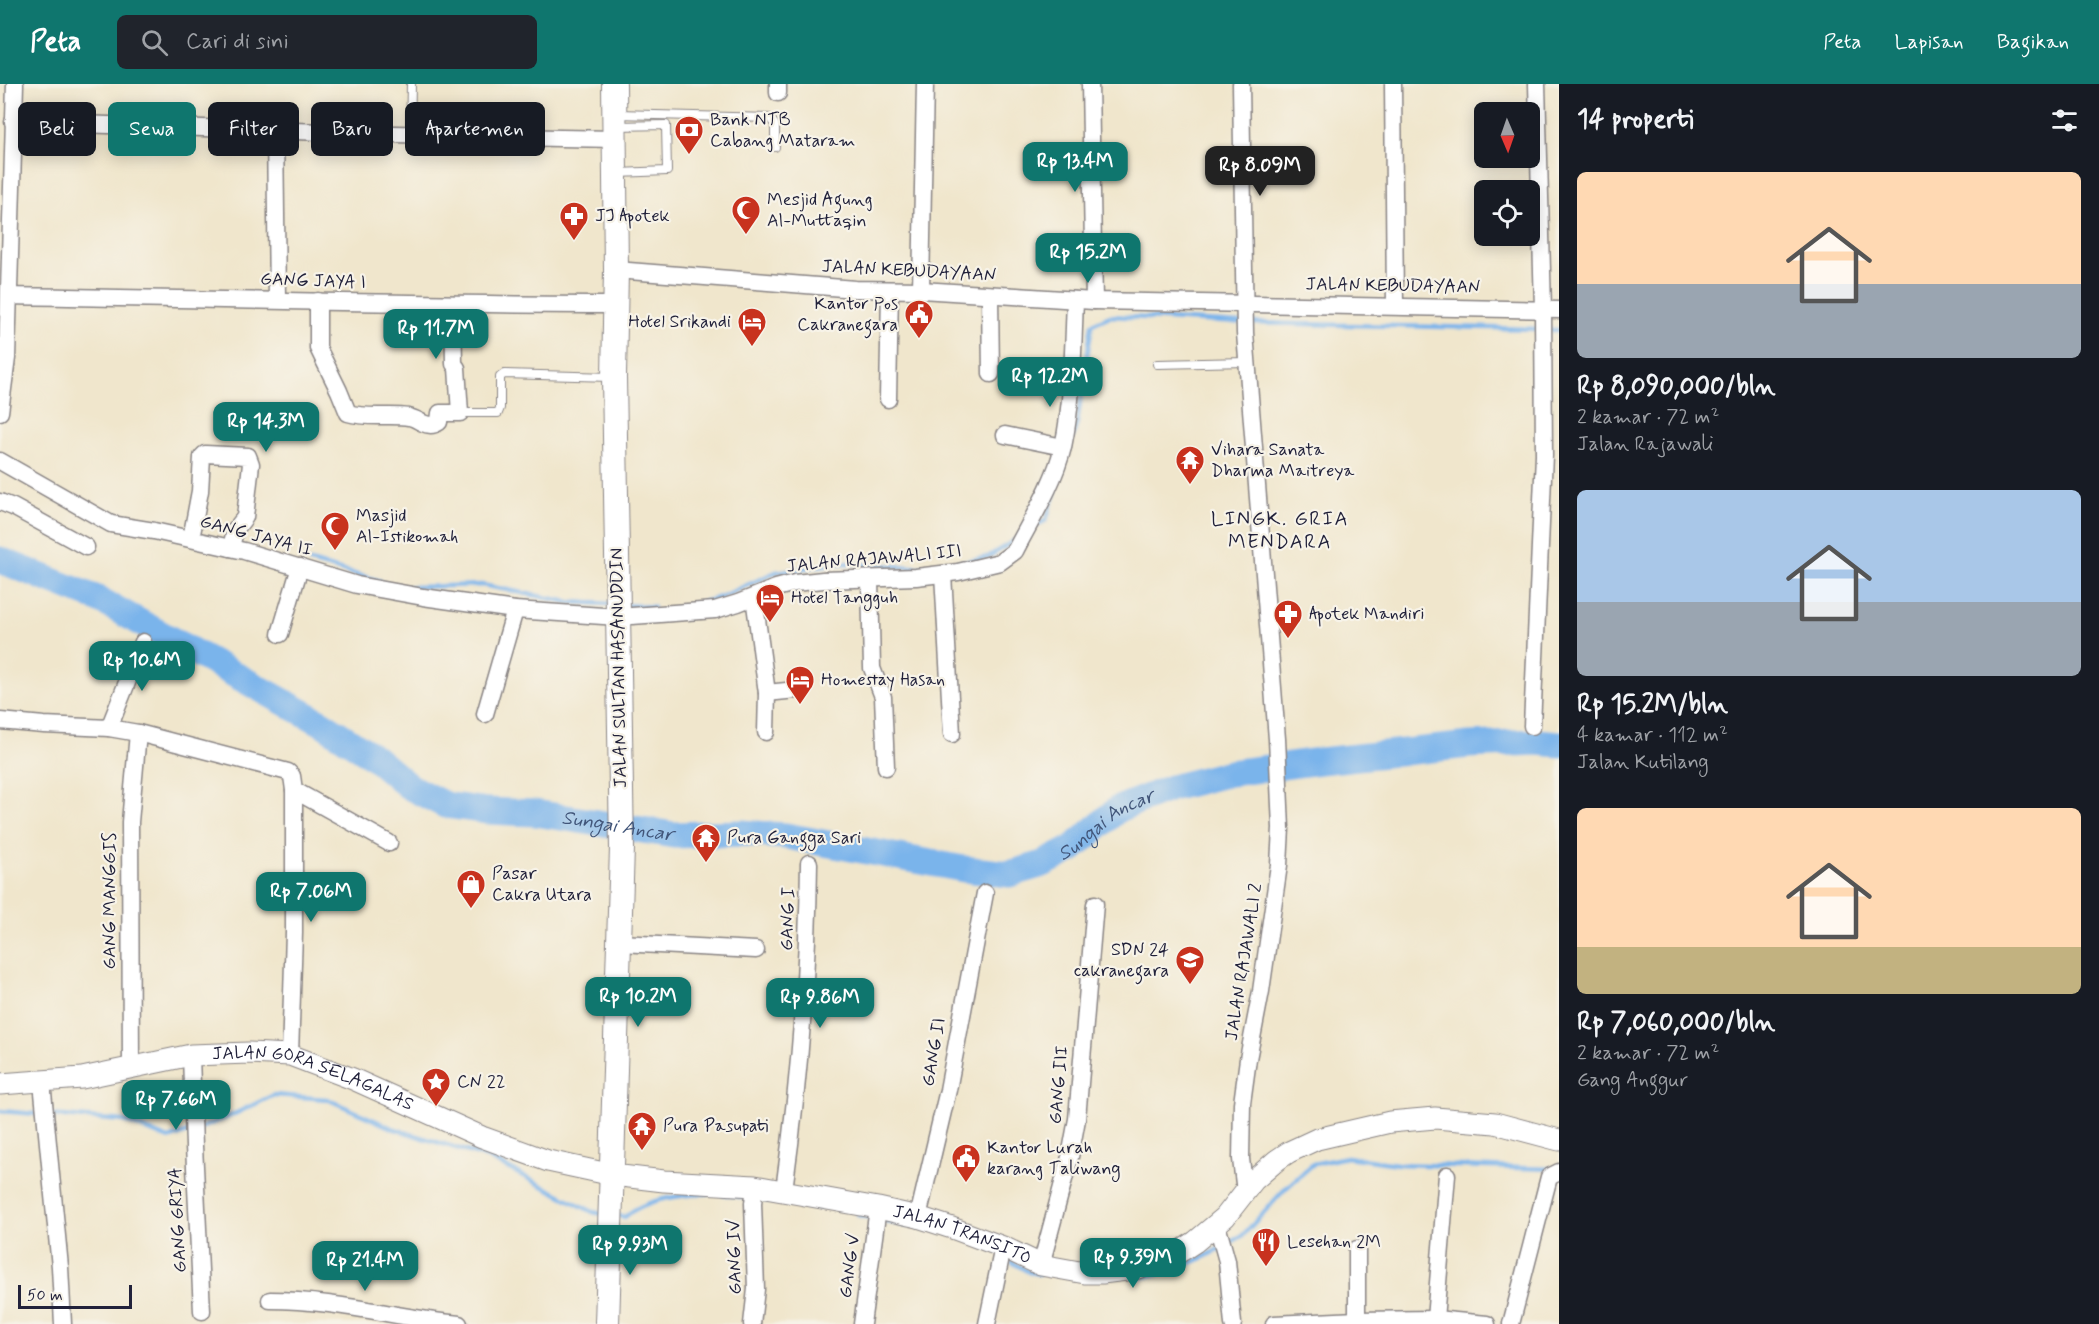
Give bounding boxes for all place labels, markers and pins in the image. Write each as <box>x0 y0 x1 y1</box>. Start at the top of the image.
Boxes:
place label: Bank NTB Cabang Mataram <box>710 108 855 153</box>
bank icon: Bank NTB Cabang Mataram <box>673 114 705 156</box>
pin: Rp 13.4M <box>1013 142 1137 193</box>
pin: Rp 8.09M <box>1198 146 1322 197</box>
place label: Mesjid Agung Al-Muttaqin <box>767 188 873 233</box>
mosque icon: Mesjid Agung Al-Muttaqin <box>730 194 762 236</box>
pharmacy icon: JJ Apotek <box>558 200 590 242</box>
place label: JJ Apotek <box>595 204 670 229</box>
pin: Rp 15.2M <box>1026 233 1150 284</box>
place label: Kantor Pos Cakranegara <box>797 292 898 339</box>
public building icon: Kantor Pos Cakranegara <box>903 298 935 340</box>
hotel icon: Hotel Srikandi <box>736 306 768 348</box>
pin: Rp 11.7M <box>374 309 498 360</box>
place label: Hotel Srikandi <box>628 310 731 334</box>
pin: Rp 12.2M <box>988 357 1112 408</box>
pin: Rp 14.3M <box>204 402 328 453</box>
place label: Vihara Sanata Dharma Maitreya <box>1211 438 1354 483</box>
temple icon: Vihara Sanata Dharma Maitreya <box>1174 444 1206 486</box>
place label: Masjid Al-Istikomah <box>356 504 458 549</box>
mosque icon: Masjid Al-Istikomah <box>319 510 351 552</box>
hotel icon: Hotel Tangguh <box>754 582 786 624</box>
place label: Hotel Tangguh <box>791 586 898 611</box>
pharmacy icon: Apotek Mandiri <box>1272 598 1304 640</box>
place label: Apotek Mandiri <box>1309 602 1425 627</box>
pin: Rp 10.6M <box>80 641 204 692</box>
hotel icon: Homestay Hasan <box>784 664 816 706</box>
place label: Homestay Hasan <box>821 668 945 692</box>
temple icon: Pura Gangga Sari <box>690 822 722 864</box>
place label: Pura Gangga Sari <box>727 826 861 852</box>
place label: Pasar Cakra Utara <box>492 862 592 907</box>
shop icon: Pasar Cakra Utara <box>455 868 487 910</box>
pin: Rp 7.06M <box>249 872 373 923</box>
place label: SDN 24 cakranegara <box>1074 938 1169 985</box>
school or university icon: SDN 24 cakranegara <box>1174 944 1206 986</box>
pin: Rp 10.2M <box>576 977 700 1028</box>
pin: Rp 9.86M <box>758 978 882 1029</box>
place icon: CN 22 <box>420 1066 452 1108</box>
place label: CN 22 <box>457 1070 505 1094</box>
pin: Rp 7.66M <box>114 1080 238 1131</box>
temple icon: Pura Pasupati <box>626 1110 658 1152</box>
place label: Pura Pasupati <box>663 1114 769 1138</box>
place label: Kantor Lurah karang Taliwang <box>987 1136 1121 1182</box>
public building icon: Kantor Lurah karang Taliwang <box>950 1142 982 1184</box>
pin: Rp 9.93M <box>568 1225 692 1276</box>
restaurant icon: Lesehan 2M <box>1250 1226 1282 1268</box>
place label: Lesehan 2M <box>1287 1230 1381 1254</box>
pin: Rp 9.39M <box>1071 1238 1195 1289</box>
pin: Rp 21.4M <box>303 1241 427 1292</box>

